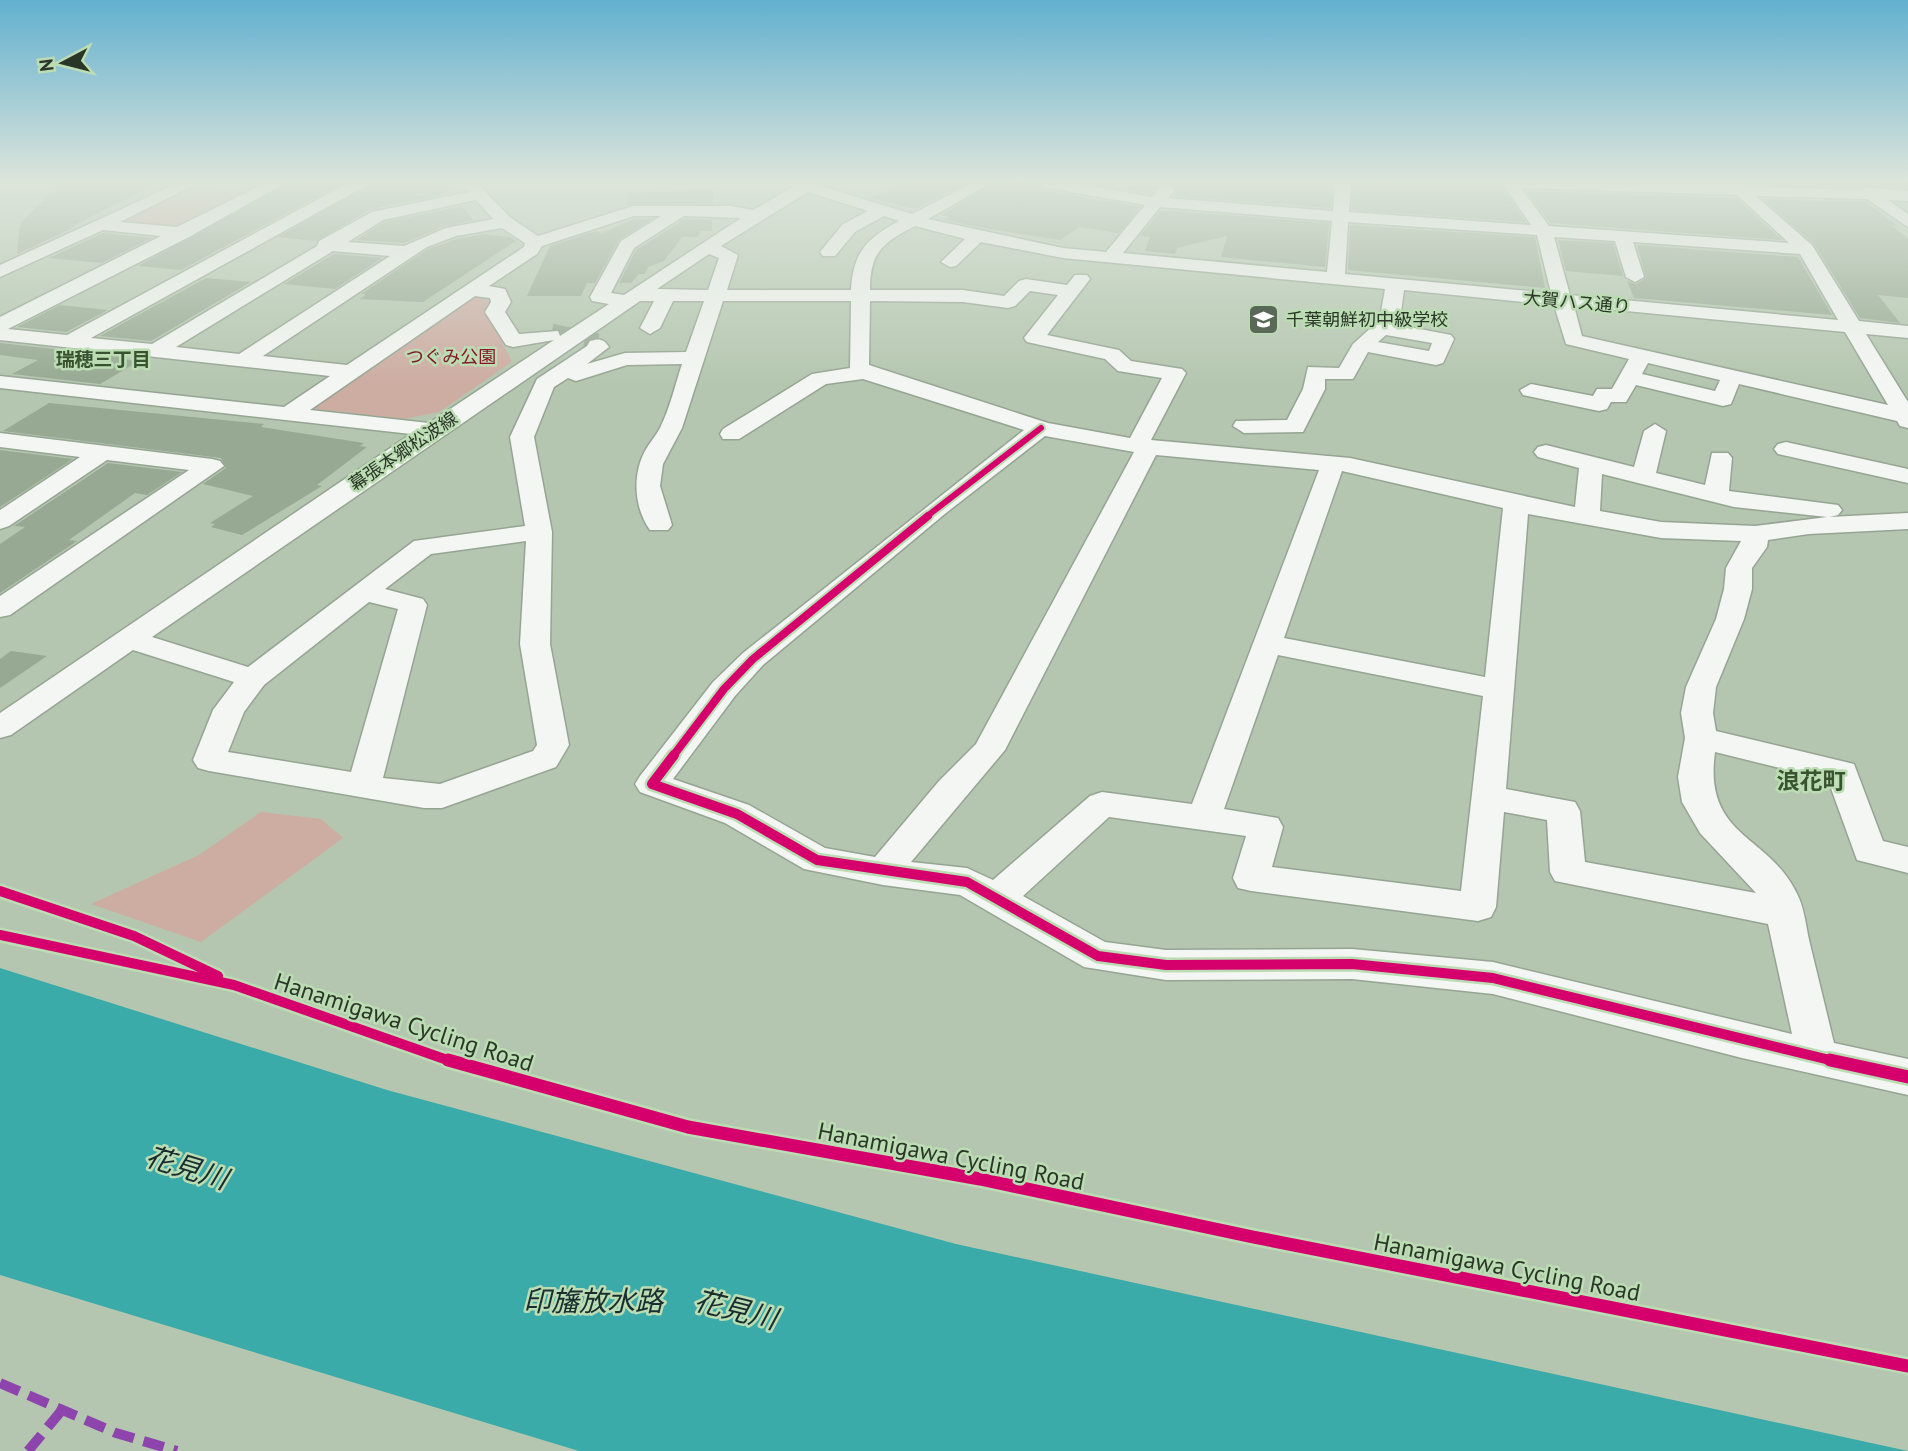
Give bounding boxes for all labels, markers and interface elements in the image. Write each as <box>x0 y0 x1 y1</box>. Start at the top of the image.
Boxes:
north arrow <box>28 28 98 98</box>
text: N <box>33 57 59 73</box>
street label: 大賀ハス通り <box>1522 286 1632 318</box>
school or university icon: 千葉朝鮮初中級学校 <box>1246 302 1280 336</box>
place label: 千葉朝鮮初中級学校 <box>1286 308 1448 331</box>
park label: つぐみ公園 <box>406 345 496 368</box>
district label: 瑞穂三丁目 <box>55 347 151 371</box>
street label: 幕張本郷松波線 <box>344 406 462 496</box>
district label: 浪花町 <box>1777 766 1846 795</box>
street label: Hanamigawa Cycling Road <box>270 965 538 1079</box>
street label: Hanamigawa Cycling Road <box>815 1115 1087 1197</box>
water label: 花見川 <box>141 1137 235 1198</box>
street label: Hanamigawa Cycling Road <box>1371 1226 1643 1308</box>
water label: 花見川 <box>691 1281 784 1338</box>
water label: 印旛放水路 <box>523 1282 665 1319</box>

